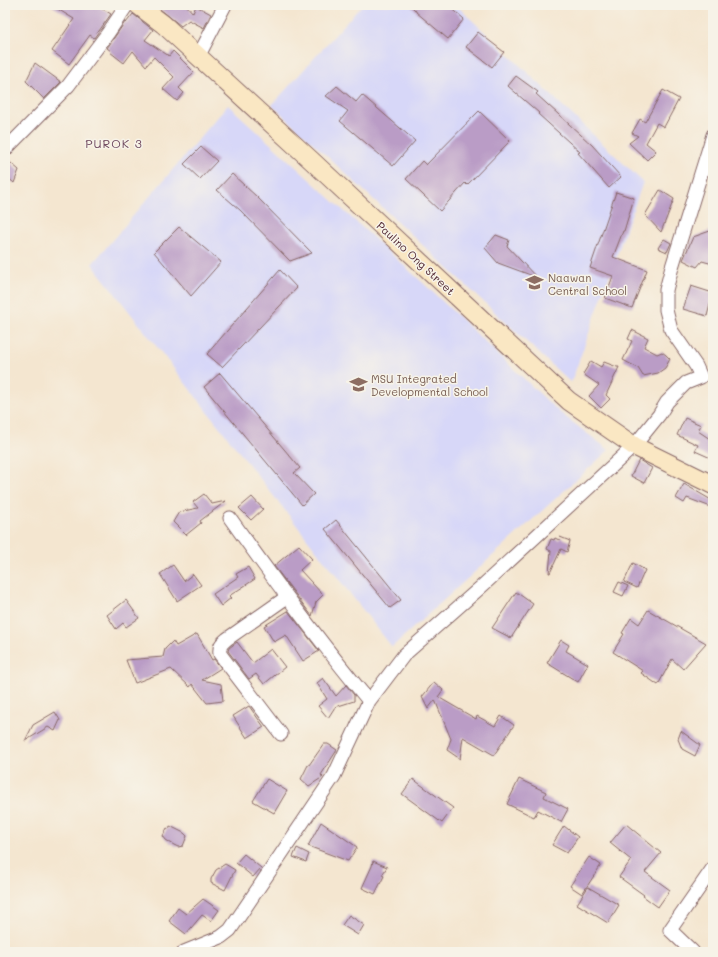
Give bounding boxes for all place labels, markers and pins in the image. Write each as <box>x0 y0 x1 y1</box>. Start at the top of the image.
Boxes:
place label: Naawan Central School <box>548 270 627 298</box>
school or university icon: Naawan Central School <box>525 273 545 293</box>
place label: MSU Integrated Developmental School <box>371 371 488 399</box>
school or university icon: MSU Integrated Developmental School <box>348 374 368 394</box>

